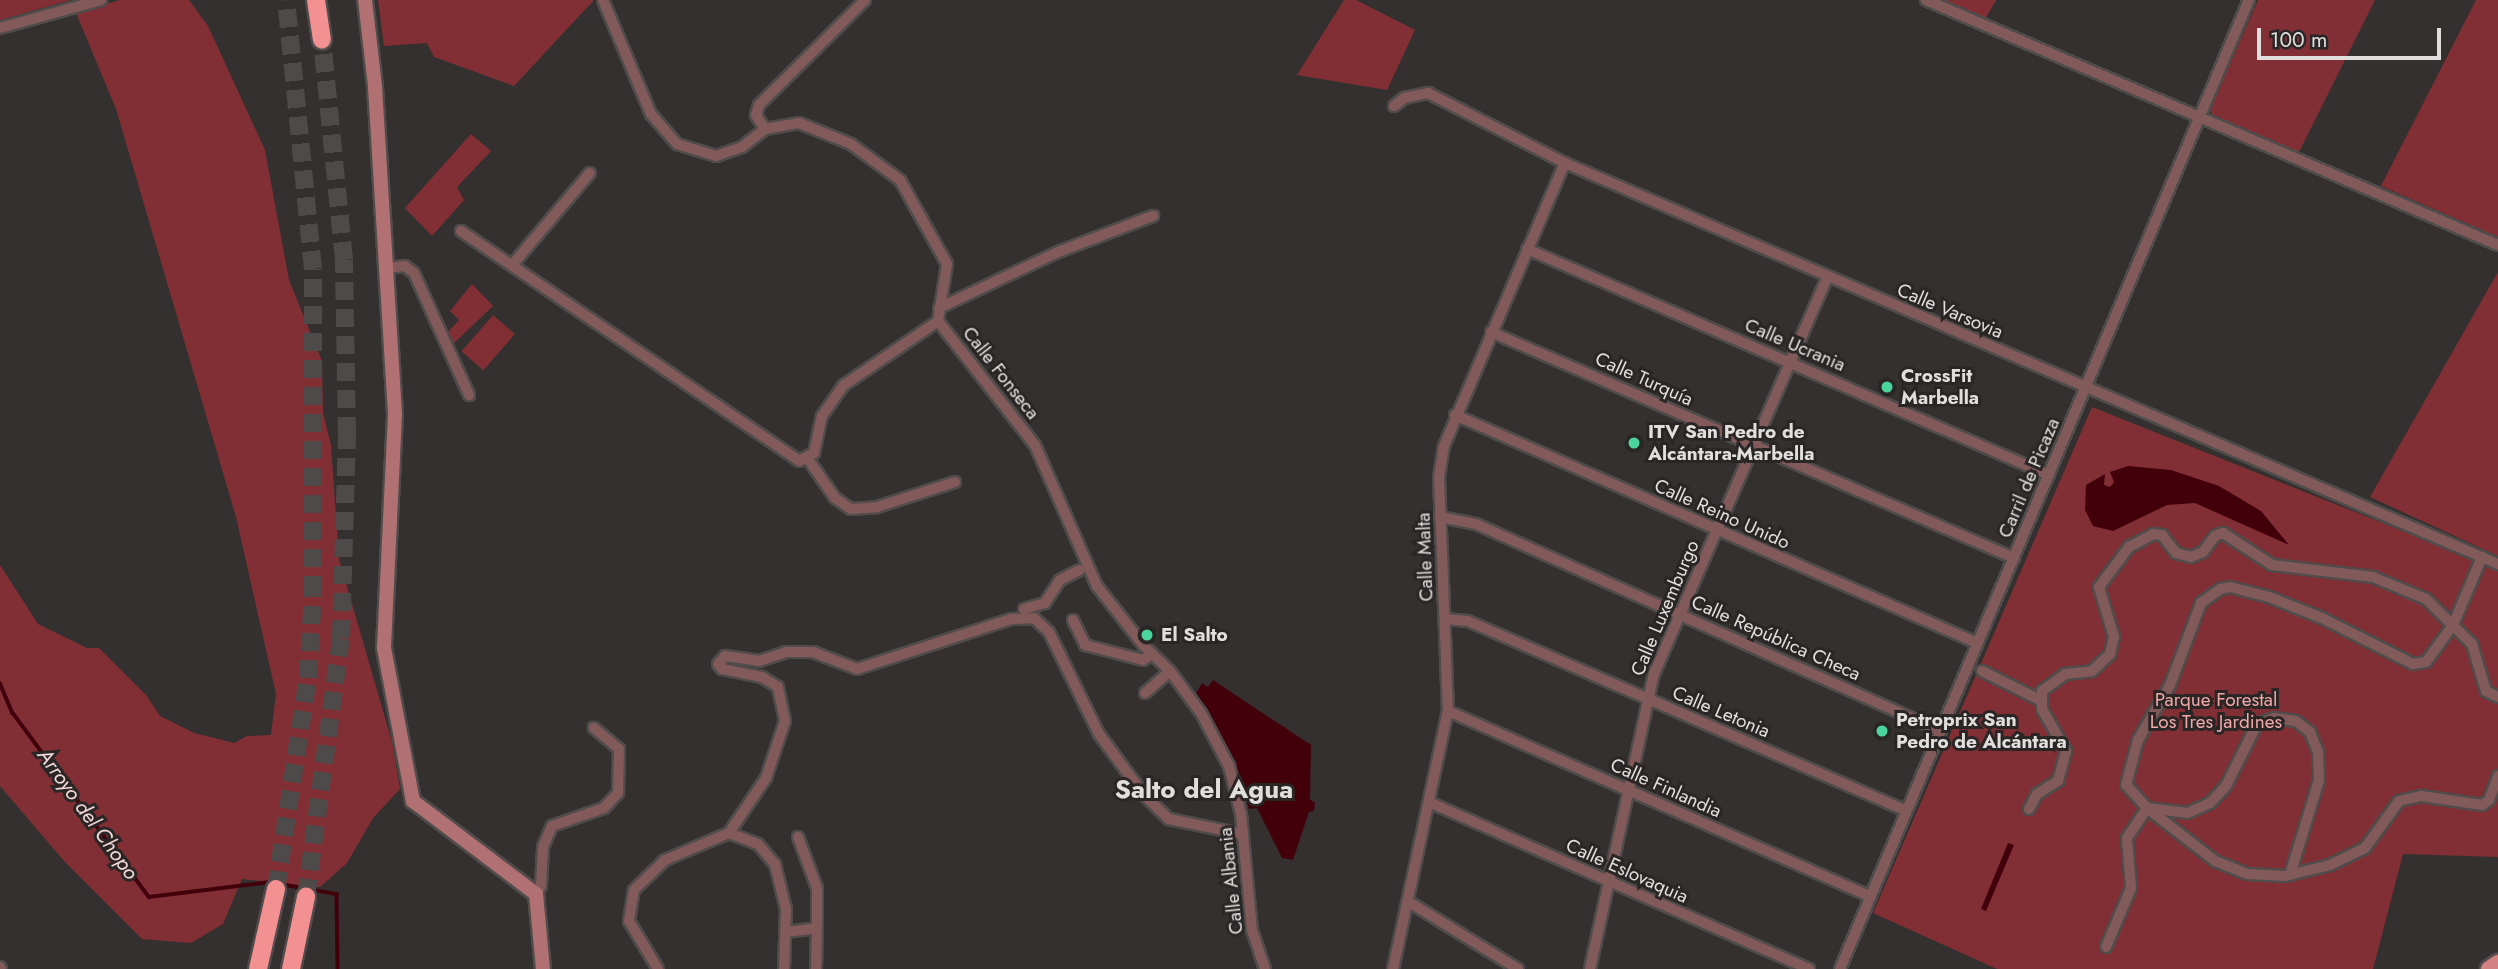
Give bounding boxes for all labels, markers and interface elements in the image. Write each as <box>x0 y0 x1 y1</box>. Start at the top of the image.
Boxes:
scale bar <box>2260 14 2444 58</box>
text: 100 m <box>2270 25 2327 55</box>
street label: Calle Varsovia <box>1894 278 2006 344</box>
street label: Calle Ucrania <box>1741 314 1849 376</box>
street label: Calle Fonseca <box>958 322 1044 424</box>
street label: Calle Turquía <box>1592 347 1696 411</box>
place label: CrossFit Marbella <box>1901 365 1979 409</box>
marker: CrossFit Marbella <box>1879 379 1895 395</box>
street label: Carril de Picaza <box>1994 415 2064 541</box>
place label: ITV San Pedro de Alcántara-Marbella <box>1648 421 1814 465</box>
marker: ITV San Pedro de Alcántara-Marbella <box>1626 435 1642 451</box>
street label: Calle Reino Unido <box>1651 474 1793 554</box>
street label: Calle Malta <box>1412 512 1438 602</box>
street label: Calle Luxemburgo <box>1626 537 1704 679</box>
street label: Calle República Checa <box>1688 590 1864 686</box>
place label: El Salto <box>1161 624 1228 646</box>
marker: El Salto <box>1139 627 1155 643</box>
street label: Calle Letonia <box>1669 681 1773 743</box>
park label: Parque Forestal Los Tres Jardines <box>2150 689 2282 733</box>
place label: Petroprix San Pedro de Alcántara <box>1896 709 2067 753</box>
marker: Petroprix San Pedro de Alcántara <box>1874 723 1890 739</box>
water label: Arroyo del Chopo <box>32 744 144 884</box>
street label: Calle Finlandia <box>1607 753 1725 823</box>
district label: Salto del Agua <box>1115 774 1293 806</box>
street label: Calle Albania <box>1214 826 1248 936</box>
street label: Calle Eslovaquia <box>1562 834 1692 908</box>

